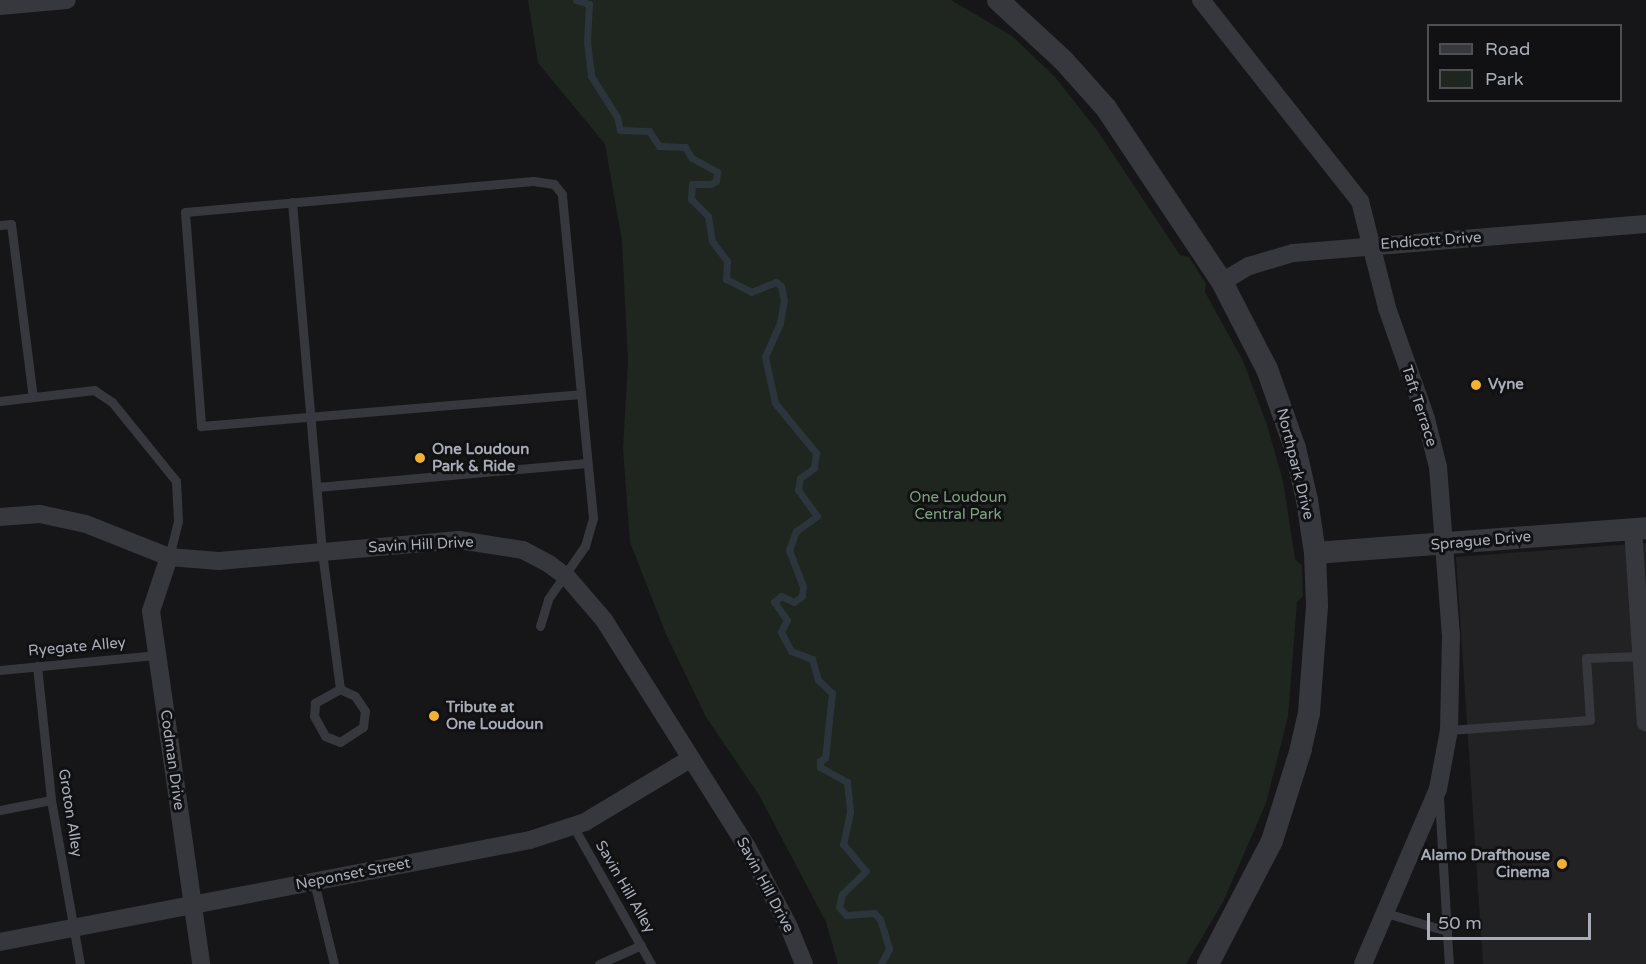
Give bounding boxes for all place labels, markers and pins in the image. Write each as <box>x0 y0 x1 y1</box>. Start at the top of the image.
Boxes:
place label: Vyne <box>1488 376 1524 394</box>
marker: Vyne <box>1469 378 1483 392</box>
place label: One Loudoun Park & Ride <box>432 440 529 475</box>
marker: One Loudoun Park & Ride <box>413 451 427 465</box>
place label: Tribute at One Loudoun <box>446 698 543 733</box>
marker: Tribute at One Loudoun <box>427 709 441 723</box>
place label: Alamo Drafthouse Cinema <box>1420 846 1550 881</box>
marker: Alamo Drafthouse Cinema <box>1555 857 1569 871</box>

